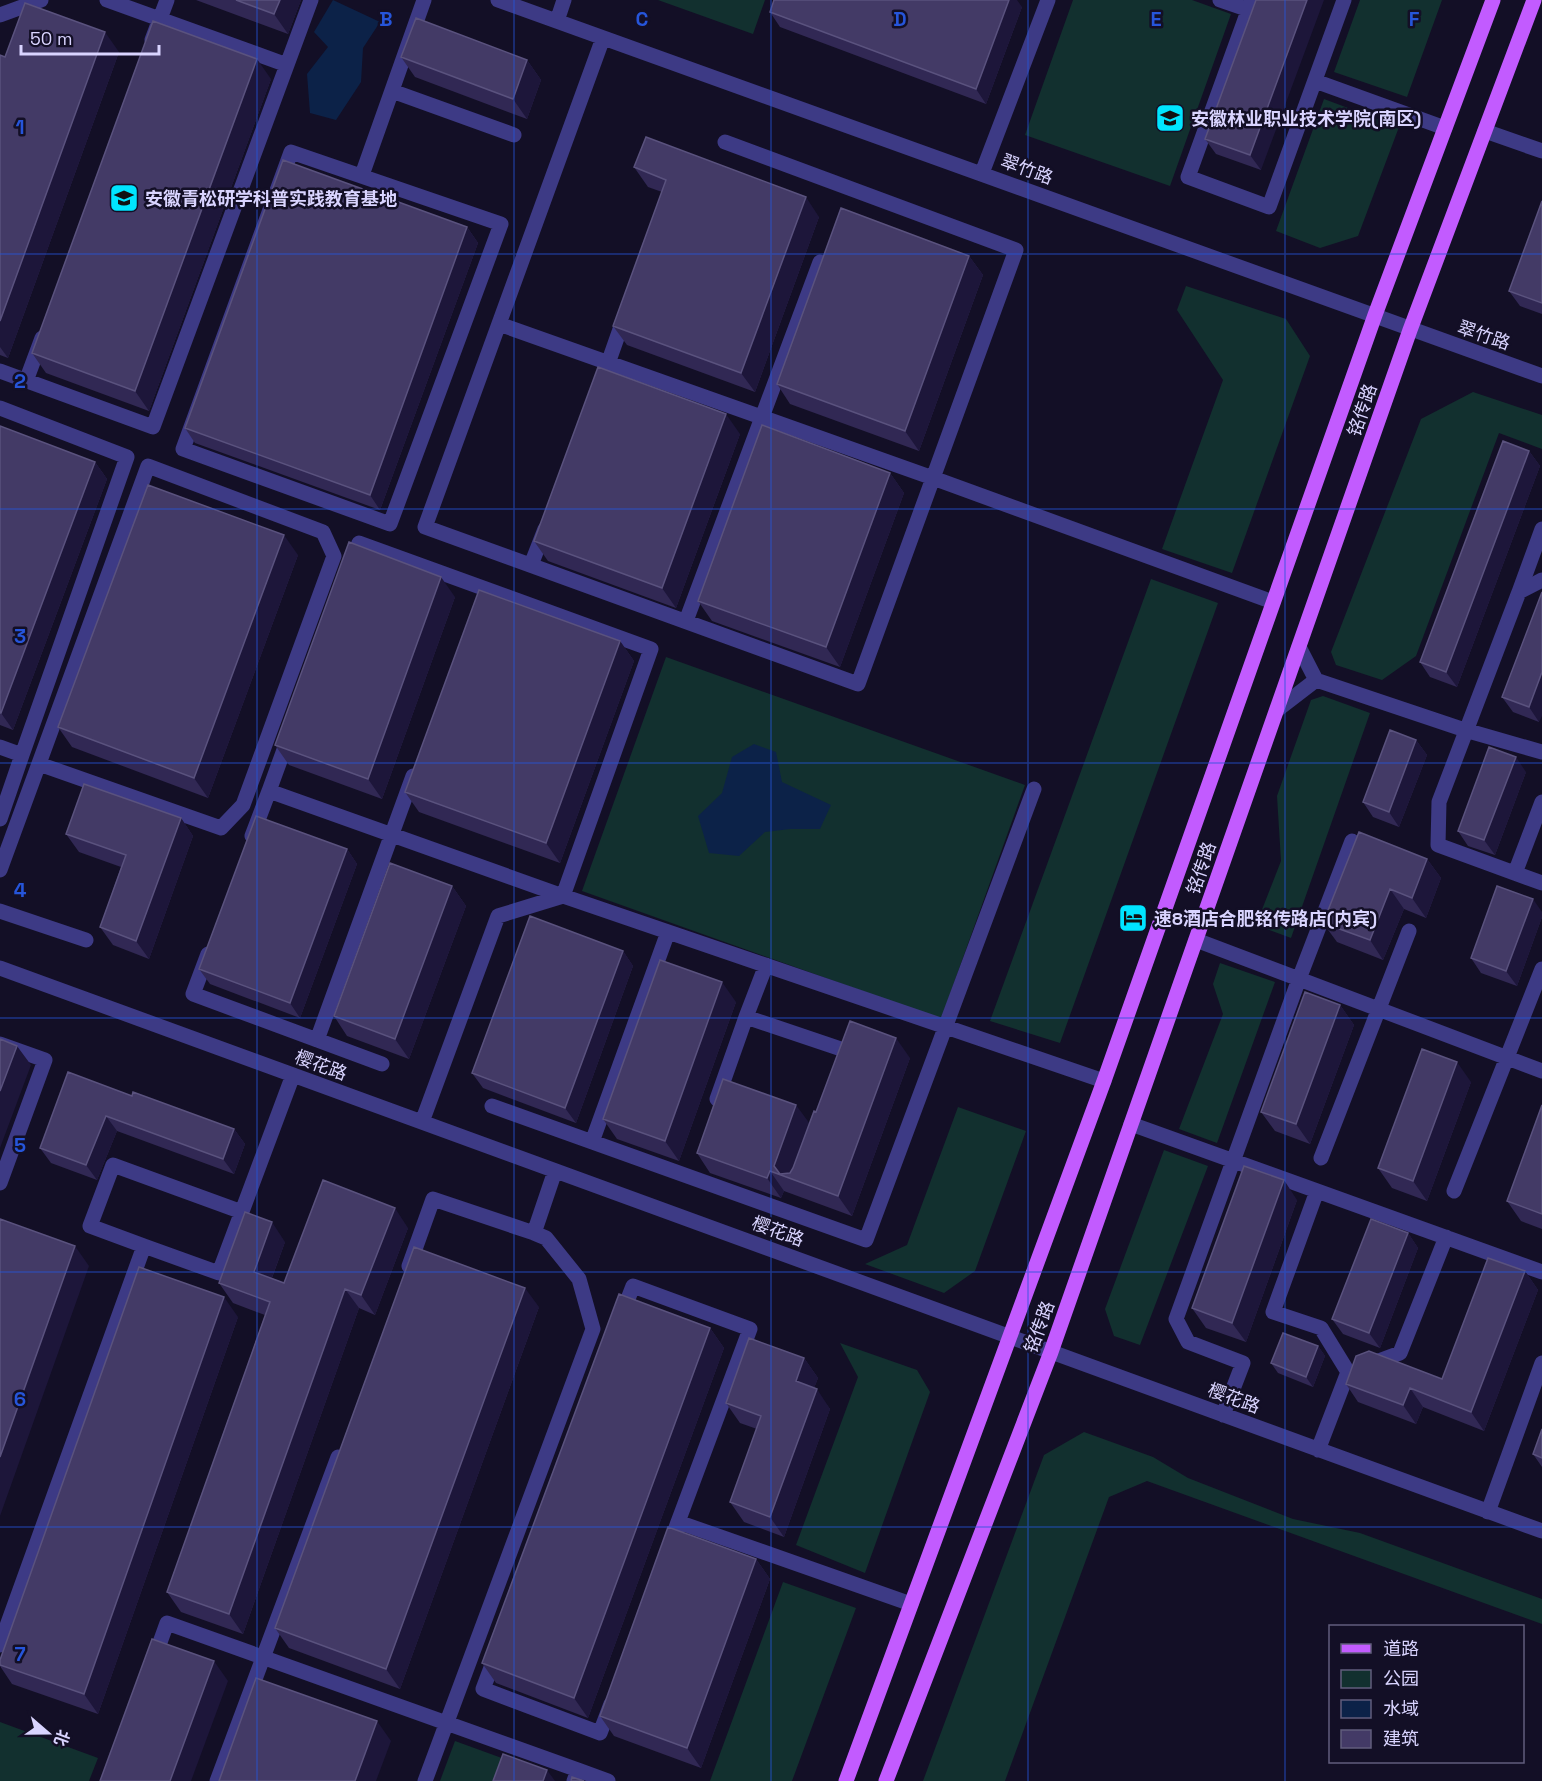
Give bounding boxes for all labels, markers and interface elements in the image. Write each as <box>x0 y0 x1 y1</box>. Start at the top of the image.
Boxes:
text: B <box>379 6 393 32</box>
text: C <box>636 6 649 32</box>
text: D <box>893 6 907 32</box>
text: E <box>1150 6 1162 32</box>
text: F <box>1409 6 1420 32</box>
scale bar <box>21 18 159 56</box>
text: 50 m <box>30 27 72 50</box>
school or university icon: 安徽林业职业技术学院(南区) <box>1154 102 1186 134</box>
place label: 安徽林业职业技术学院(南区) <box>1191 107 1421 130</box>
text: 1 <box>15 114 25 140</box>
street label: 翠竹路 <box>998 149 1056 189</box>
school or university icon: 安徽青松研学科普实践教育基地 <box>108 182 140 214</box>
place label: 安徽青松研学科普实践教育基地 <box>145 187 397 210</box>
street label: 翠竹路 <box>1455 315 1513 355</box>
text: 2 <box>14 368 26 394</box>
street label: 铭传路 <box>1342 381 1382 439</box>
text: 3 <box>14 623 26 649</box>
street label: 铭传路 <box>1181 839 1221 897</box>
text: 4 <box>14 877 27 903</box>
hotel icon: 速8酒店合肥铭传路店(内宾) <box>1117 902 1149 934</box>
place label: 速8酒店合肥铭传路店(内宾) <box>1154 907 1377 930</box>
street label: 樱花路 <box>292 1045 350 1085</box>
text: 5 <box>14 1132 26 1158</box>
street label: 樱花路 <box>749 1211 807 1251</box>
street label: 铭传路 <box>1019 1298 1059 1356</box>
street label: 樱花路 <box>1205 1378 1263 1418</box>
text: 6 <box>14 1386 26 1412</box>
legend <box>1329 1625 1524 1763</box>
text: 道路 <box>1383 1637 1419 1660</box>
text: 7 <box>14 1641 26 1667</box>
text: 公园 <box>1383 1667 1419 1690</box>
text: 水域 <box>1383 1697 1419 1720</box>
north arrow <box>18 1703 78 1763</box>
text: 北 <box>49 1727 74 1749</box>
text: 建筑 <box>1383 1727 1419 1750</box>

